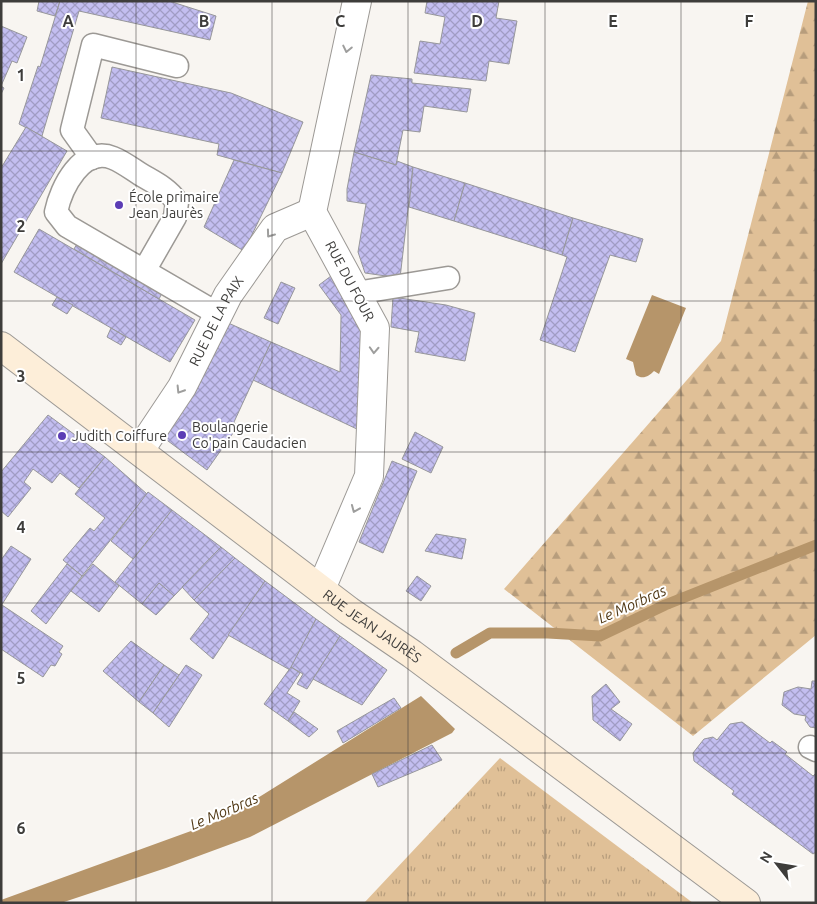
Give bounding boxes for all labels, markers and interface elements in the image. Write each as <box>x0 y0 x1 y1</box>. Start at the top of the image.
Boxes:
text: A <box>62 12 74 30</box>
text: B <box>199 12 209 30</box>
text: C <box>335 12 345 30</box>
text: D <box>471 12 483 30</box>
text: E <box>608 12 618 30</box>
text: F <box>745 12 754 30</box>
one-way arrow <box>342 45 353 53</box>
text: 1 <box>16 66 26 84</box>
place label: École primaire Jean Jaurès <box>129 188 219 221</box>
marker: École primaire Jean Jaurès <box>113 199 125 211</box>
text: 2 <box>16 217 26 235</box>
one-way arrow <box>267 228 276 238</box>
street label: RUE DU FOUR <box>322 238 378 324</box>
street label: RUE DE LA PAIX <box>186 273 247 369</box>
one-way arrow <box>369 346 379 354</box>
text: 3 <box>16 367 26 385</box>
one-way arrow <box>177 384 187 393</box>
place label: Boulangerie Co'pain Caudacien <box>192 419 307 451</box>
place label: Judith Coiffure <box>72 428 167 444</box>
marker: Boulangerie Co'pain Caudacien <box>176 429 188 441</box>
marker: Judith Coiffure <box>56 430 68 442</box>
one-way arrow <box>350 504 361 513</box>
text: 4 <box>16 518 26 536</box>
water label: Le Morbras <box>595 581 669 627</box>
street label: RUE JEAN JAURÈS <box>320 586 424 666</box>
text: 5 <box>16 669 26 687</box>
water label: Le Morbras <box>187 789 261 833</box>
text: 6 <box>16 819 26 837</box>
north arrow <box>752 839 802 889</box>
text: N <box>756 849 775 866</box>

